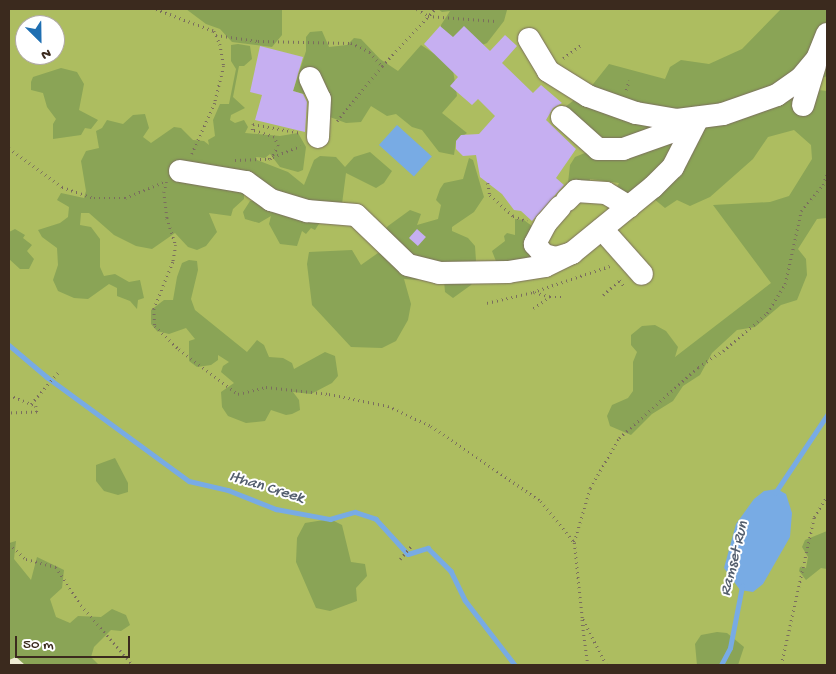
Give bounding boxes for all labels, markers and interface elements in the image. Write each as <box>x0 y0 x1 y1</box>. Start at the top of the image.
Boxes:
north arrow <box>15 15 65 65</box>
text: N <box>38 44 53 63</box>
water label: Ithan Creek <box>226 469 306 509</box>
water label: Ramset Run <box>717 520 755 598</box>
scale bar <box>18 626 132 658</box>
text: 50 m <box>23 636 54 654</box>

